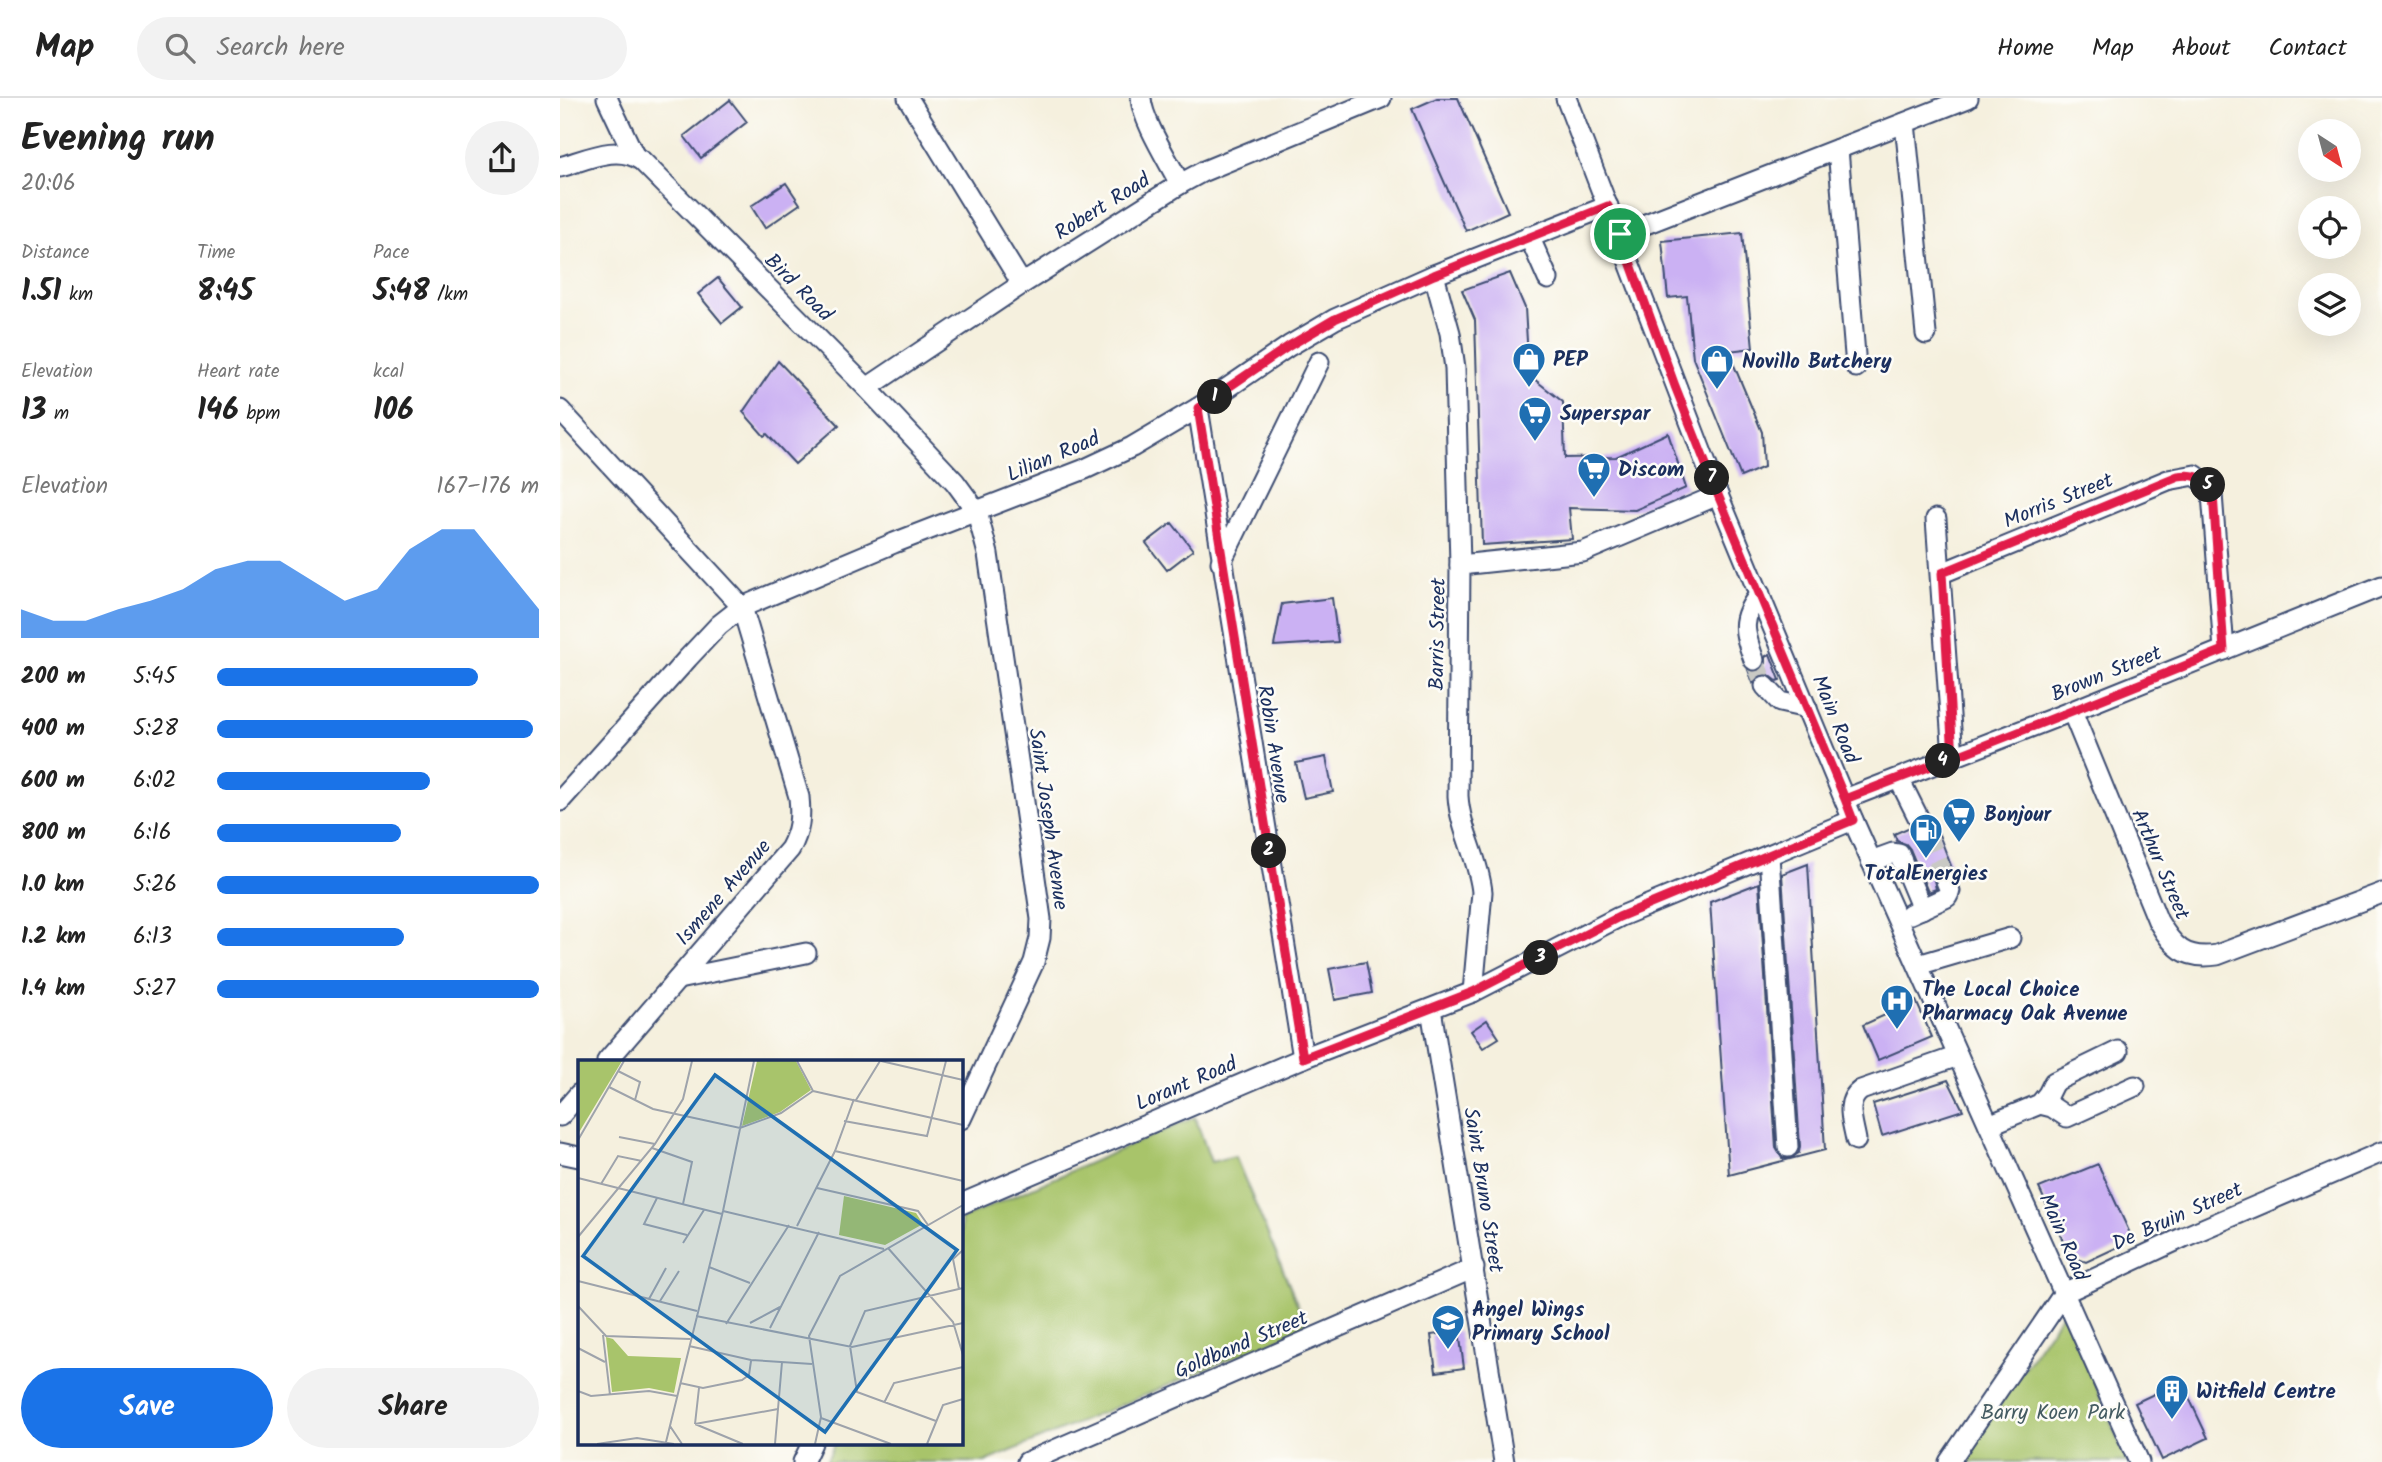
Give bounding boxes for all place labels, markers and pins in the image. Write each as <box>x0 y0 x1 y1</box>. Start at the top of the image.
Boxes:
pin <box>1590 204 1650 264</box>
shop icon: PEP <box>1510 340 1548 389</box>
shop icon: Novillo Butchery <box>1698 342 1736 391</box>
place label: PEP <box>1553 344 1589 377</box>
place label: Novillo Butchery <box>1742 346 1892 379</box>
pin: 1 <box>1198 380 1232 414</box>
supermarket icon: Superspar <box>1516 394 1554 443</box>
place label: Superspar <box>1560 398 1652 431</box>
supermarket icon: Discom <box>1575 450 1613 499</box>
place label: Discom <box>1618 454 1684 487</box>
pin: 7 <box>1694 460 1730 496</box>
pin: 5 <box>2190 468 2226 502</box>
pin: 4 <box>1926 744 1960 778</box>
supermarket icon: Bonjour <box>1940 795 1978 844</box>
place label: Bonjour <box>1984 799 2053 832</box>
fuel station icon: TotalEnergies <box>1907 811 1945 860</box>
pin: 2 <box>1252 834 1286 868</box>
place label: TotalEnergies <box>1864 858 1988 891</box>
pin: 3 <box>1524 940 1558 976</box>
place label: The Local Choice Pharmacy Oak Avenue <box>1922 974 2127 1031</box>
hospital icon: The Local Choice Pharmacy Oak Avenue <box>1878 982 1916 1031</box>
place label: Angel Wings Primary School <box>1472 1294 1610 1351</box>
school or university icon: Angel Wings Primary School <box>1429 1302 1467 1351</box>
building icon: Witfield Centre <box>2153 1372 2191 1421</box>
place label: Witfield Centre <box>2196 1376 2336 1409</box>

